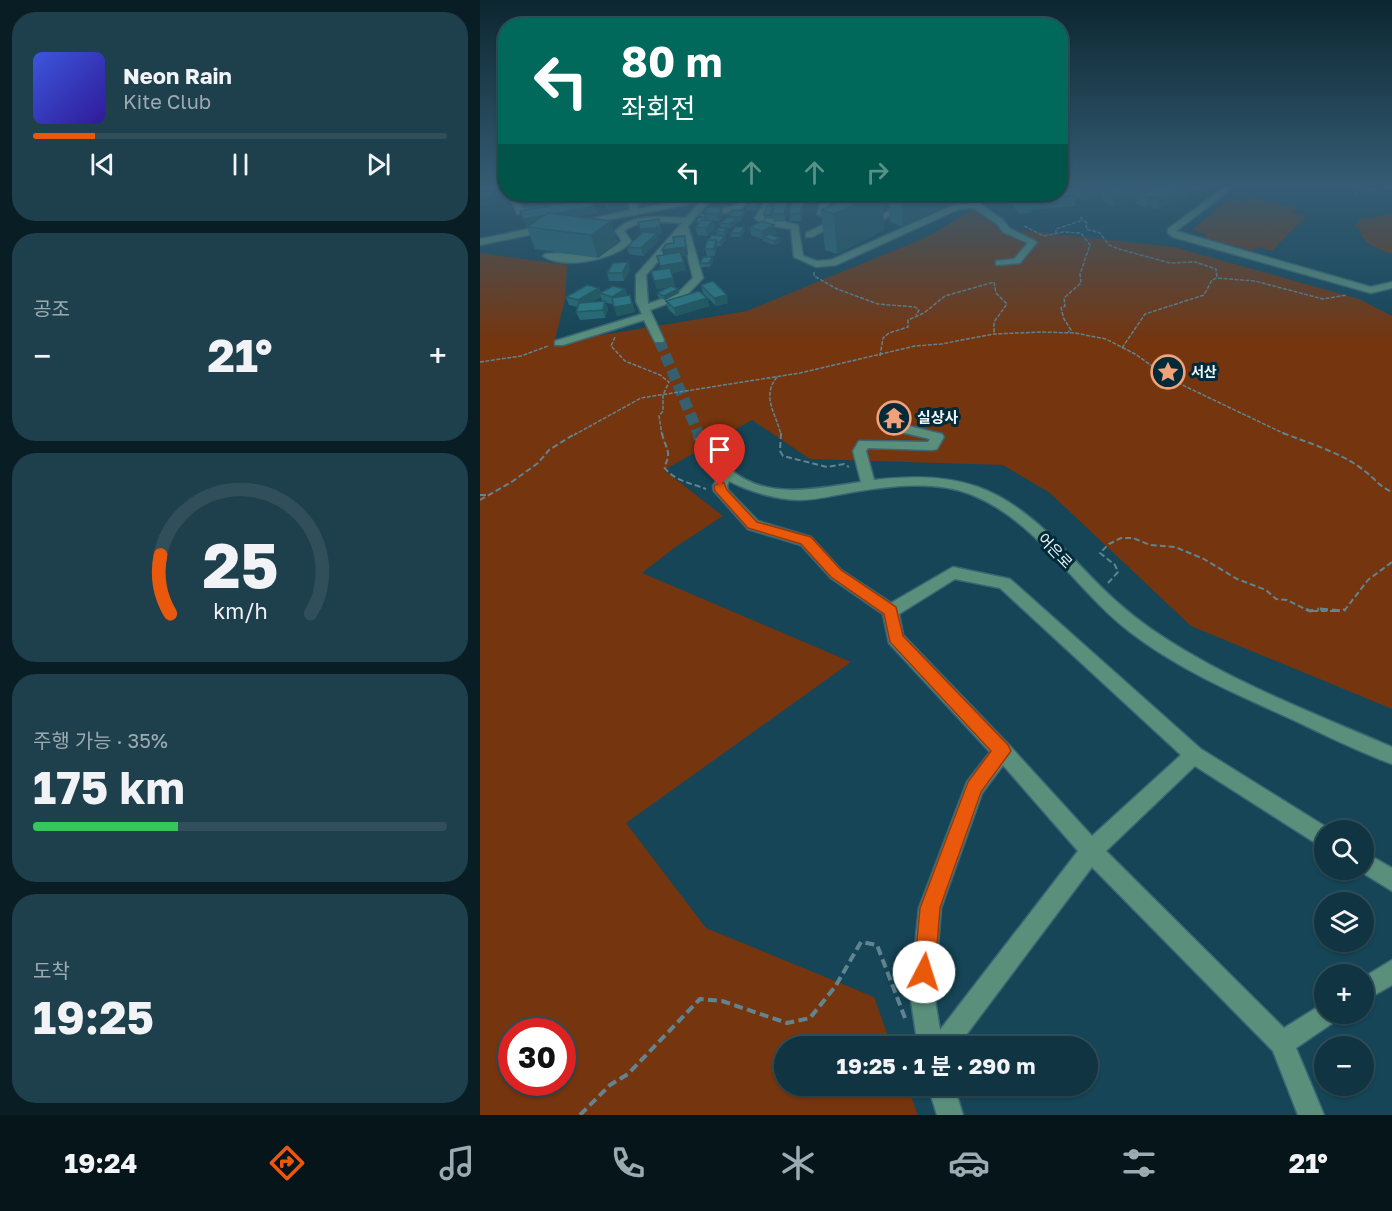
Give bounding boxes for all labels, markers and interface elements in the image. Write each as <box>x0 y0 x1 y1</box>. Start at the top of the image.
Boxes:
text: 80 m <box>621 36 722 86</box>
icon: left <box>522 42 600 120</box>
text: Neon Rain <box>123 62 232 89</box>
text: Kite Club <box>123 89 211 113</box>
text: 좌회전 <box>621 92 696 124</box>
icon: previous <box>86 148 119 181</box>
icon: pause <box>224 148 257 181</box>
icon: next <box>362 148 395 181</box>
icon: left <box>672 156 705 189</box>
icon: ahead <box>735 156 768 189</box>
icon: ahead <box>798 156 831 189</box>
icon: right <box>861 156 894 189</box>
text: 공조 <box>33 296 70 320</box>
text: 21° <box>207 328 273 382</box>
text: − <box>33 336 51 375</box>
text: + <box>429 336 447 375</box>
place icon: 서산 <box>1150 354 1186 390</box>
place label: 서산 <box>1191 363 1217 380</box>
temple icon: 실상사 <box>876 400 912 436</box>
place label: 실상사 <box>917 408 959 426</box>
pin <box>694 424 745 486</box>
icon: arrive <box>703 433 736 466</box>
text: 25 <box>202 528 278 603</box>
street label: 어은로 <box>1035 529 1077 571</box>
text: km/h <box>213 599 267 625</box>
text: 주행 가능 · 35% <box>33 728 168 752</box>
text: 175 km <box>33 760 185 814</box>
map controls <box>1314 820 1374 1096</box>
button: search <box>1314 820 1374 880</box>
button: layers <box>1314 892 1374 952</box>
position arrow <box>892 940 956 1004</box>
text: 도착 <box>33 958 70 982</box>
button: + <box>1314 964 1374 1024</box>
text: 19:25 <box>33 990 154 1044</box>
speed limit sign: 30 <box>498 1018 576 1096</box>
button: − <box>1314 1036 1374 1096</box>
text: 19:25 · 1 분 · 290 m <box>837 1052 1035 1079</box>
icon: directions <box>266 1142 308 1184</box>
icon: music <box>436 1142 478 1184</box>
icon: phone <box>607 1142 649 1184</box>
icon: climate <box>777 1142 819 1184</box>
icon: car <box>948 1142 990 1184</box>
icon: filters <box>1118 1142 1160 1184</box>
text: 19:24 <box>64 1147 137 1179</box>
text: 21° <box>1289 1147 1328 1179</box>

